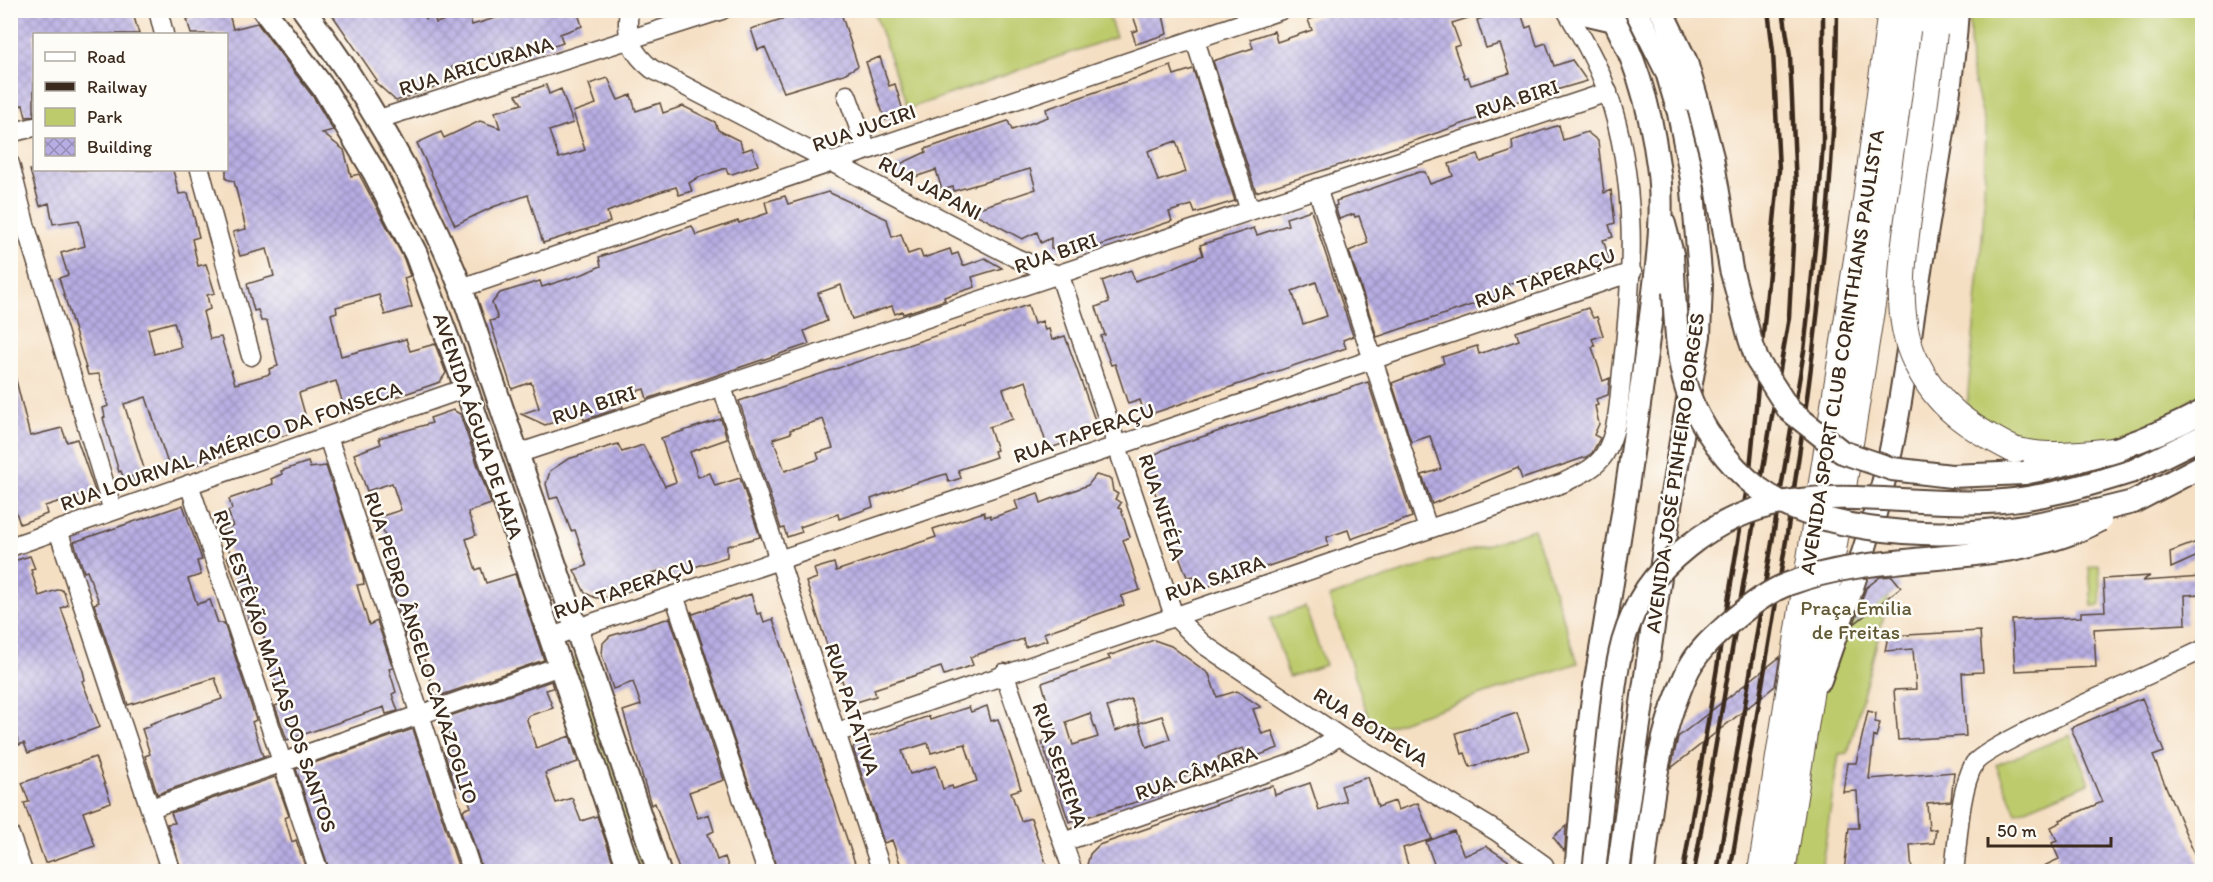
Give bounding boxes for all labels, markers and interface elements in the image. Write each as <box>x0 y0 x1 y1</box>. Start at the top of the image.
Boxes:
street label: RUA ARICURANA <box>396 30 557 101</box>
legend <box>33 33 228 171</box>
text: Road <box>87 46 126 68</box>
street label: RUA BIRI <box>1472 73 1562 124</box>
text: Railway <box>87 76 148 98</box>
street label: RUA JUCIRI <box>809 98 919 157</box>
text: Park <box>87 106 122 128</box>
street label: AVENIDA SPORT CLUB CORINTHIANS PAULISTA <box>1794 127 1889 576</box>
text: Building <box>87 136 153 158</box>
street label: RUA JAPANI <box>874 150 986 225</box>
street label: RUA BIRI <box>1011 227 1101 278</box>
street label: RUA TAPERAÇU <box>1471 242 1619 313</box>
street label: AVENIDA ÁGUIA DE HAIA <box>428 309 529 543</box>
street label: AVENIDA JOSÉ PINHEIRO BORGES <box>1640 311 1709 635</box>
street label: RUA LOURIVAL AMÉRICO DA FONSECA <box>57 375 405 516</box>
street label: RUA BIRI <box>549 379 639 430</box>
street label: RUA TAPERAÇU <box>1010 397 1158 468</box>
street label: RUA NIFÉIA <box>1134 451 1192 564</box>
street label: RUA PEDRO ÂNGELO CAVAZOGLIO <box>359 488 484 807</box>
street label: RUA ESTÊVÃO MATIAS DOS SANTOS <box>208 506 343 836</box>
street label: RUA SAIRA <box>1161 549 1269 606</box>
street label: RUA TAPERAÇU <box>550 553 698 624</box>
park label: Praça Emilia de Freitas <box>1800 595 1912 644</box>
street label: RUA PATATIVA <box>819 640 886 778</box>
street label: RUA BOIPEVA <box>1309 681 1434 772</box>
street label: RUA SERIEMA <box>1027 699 1094 831</box>
street label: RUA CÂMARA <box>1131 740 1261 805</box>
scale bar <box>1988 810 2111 848</box>
text: 50 m <box>1997 820 2037 842</box>

